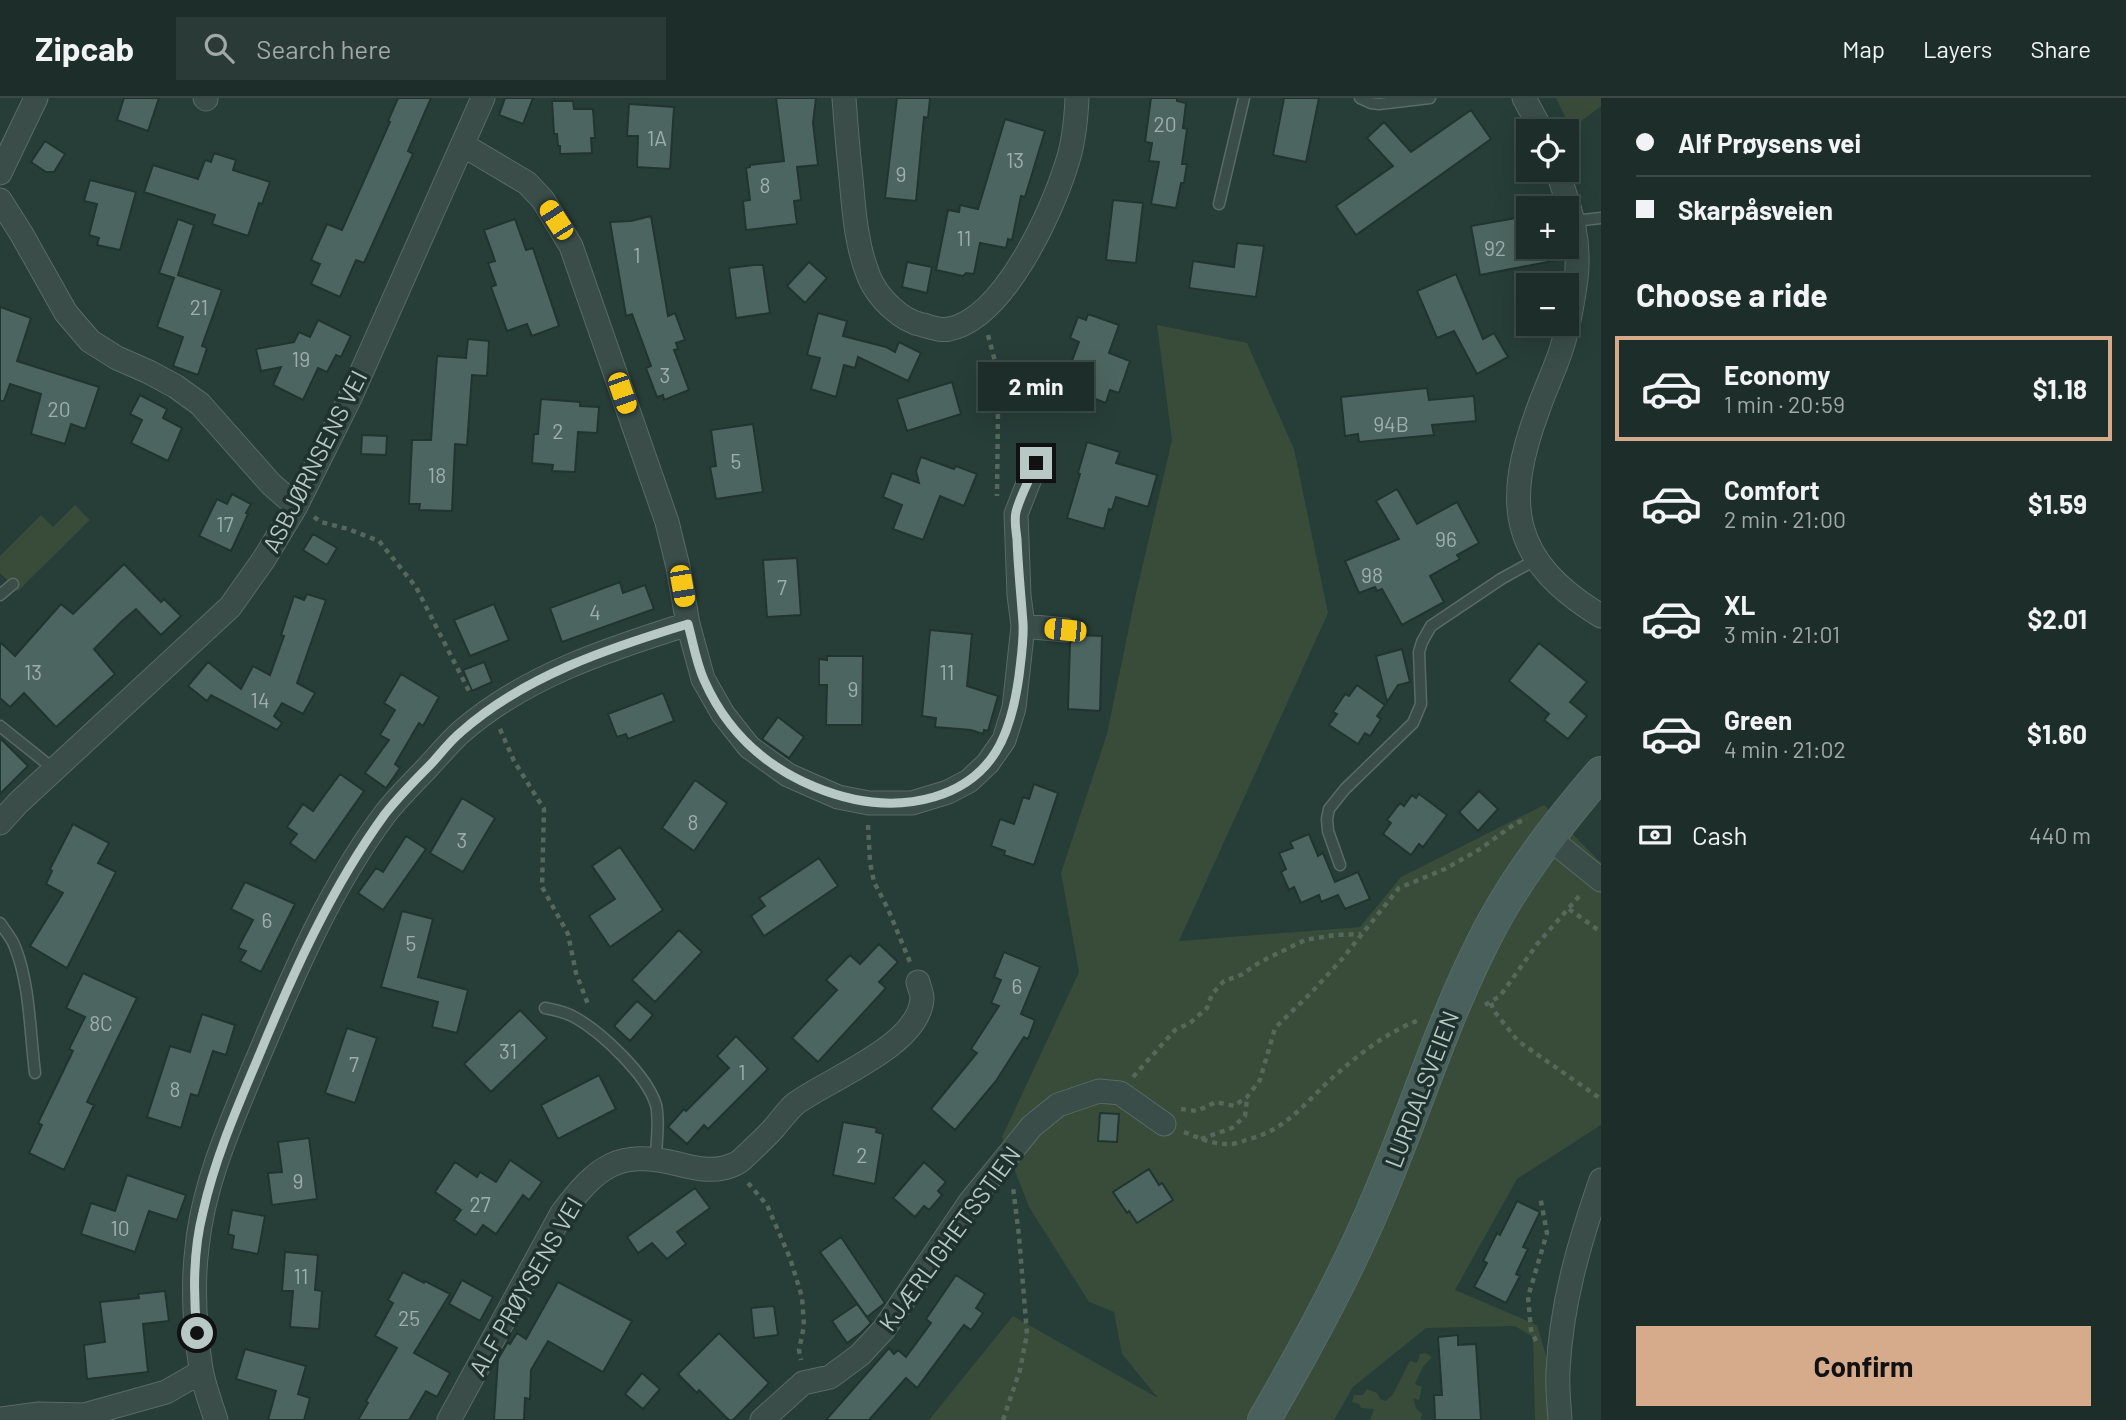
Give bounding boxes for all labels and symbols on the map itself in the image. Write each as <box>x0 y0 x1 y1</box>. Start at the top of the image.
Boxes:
house number: 20 <box>1153 111 1177 136</box>
house number: 1A <box>647 125 667 150</box>
house number: 13 <box>1006 147 1024 172</box>
house number: 9 <box>896 161 906 186</box>
house number: 8 <box>760 172 770 197</box>
car <box>536 197 577 243</box>
house number: 11 <box>957 225 971 250</box>
house number: 92 <box>1484 235 1506 260</box>
house number: 1 <box>633 242 641 267</box>
house number: 21 <box>190 294 208 319</box>
house number: 19 <box>292 346 310 371</box>
house number: 3 <box>660 362 670 387</box>
callout: 2 min <box>978 362 1094 410</box>
street label: ASBJØRNSENS VEI <box>256 365 372 557</box>
car <box>606 370 639 416</box>
house number: 20 <box>47 396 71 421</box>
house number: 94B <box>1373 411 1409 436</box>
house number: 2 <box>552 418 564 443</box>
route end <box>1020 447 1052 479</box>
house number: 5 <box>731 448 741 473</box>
house number: 18 <box>428 462 446 487</box>
house number: 17 <box>216 511 234 536</box>
house number: 96 <box>1435 526 1457 551</box>
house number: 98 <box>1361 562 1383 587</box>
car <box>669 563 696 609</box>
house number: 7 <box>777 574 787 599</box>
house number: 4 <box>589 599 601 624</box>
car <box>1044 617 1087 643</box>
house number: 13 <box>24 659 42 684</box>
house number: 11 <box>940 659 954 684</box>
house number: 9 <box>848 676 858 701</box>
house number: 14 <box>251 687 269 712</box>
house number: 8 <box>688 809 698 834</box>
house number: 3 <box>457 827 467 852</box>
house number: 6 <box>262 907 272 932</box>
house number: 5 <box>406 930 416 955</box>
house number: 6 <box>1012 973 1022 998</box>
street label: LURDALSVEIEN <box>1378 1007 1464 1171</box>
house number: 8C <box>89 1010 113 1035</box>
house number: 31 <box>499 1038 517 1063</box>
house number: 7 <box>349 1051 359 1076</box>
house number: 1 <box>738 1059 746 1084</box>
house number: 8 <box>170 1076 180 1101</box>
street label: KJÆRLIGHETSSTIEN <box>872 1140 1026 1336</box>
house number: 2 <box>856 1142 868 1167</box>
house number: 9 <box>293 1168 303 1193</box>
street label: ALF PRØYSENS VEI <box>462 1191 588 1381</box>
house number: 27 <box>469 1191 491 1216</box>
house number: 10 <box>110 1215 130 1240</box>
house number: 11 <box>294 1263 308 1288</box>
house number: 25 <box>398 1305 420 1330</box>
route start <box>181 1317 213 1349</box>

